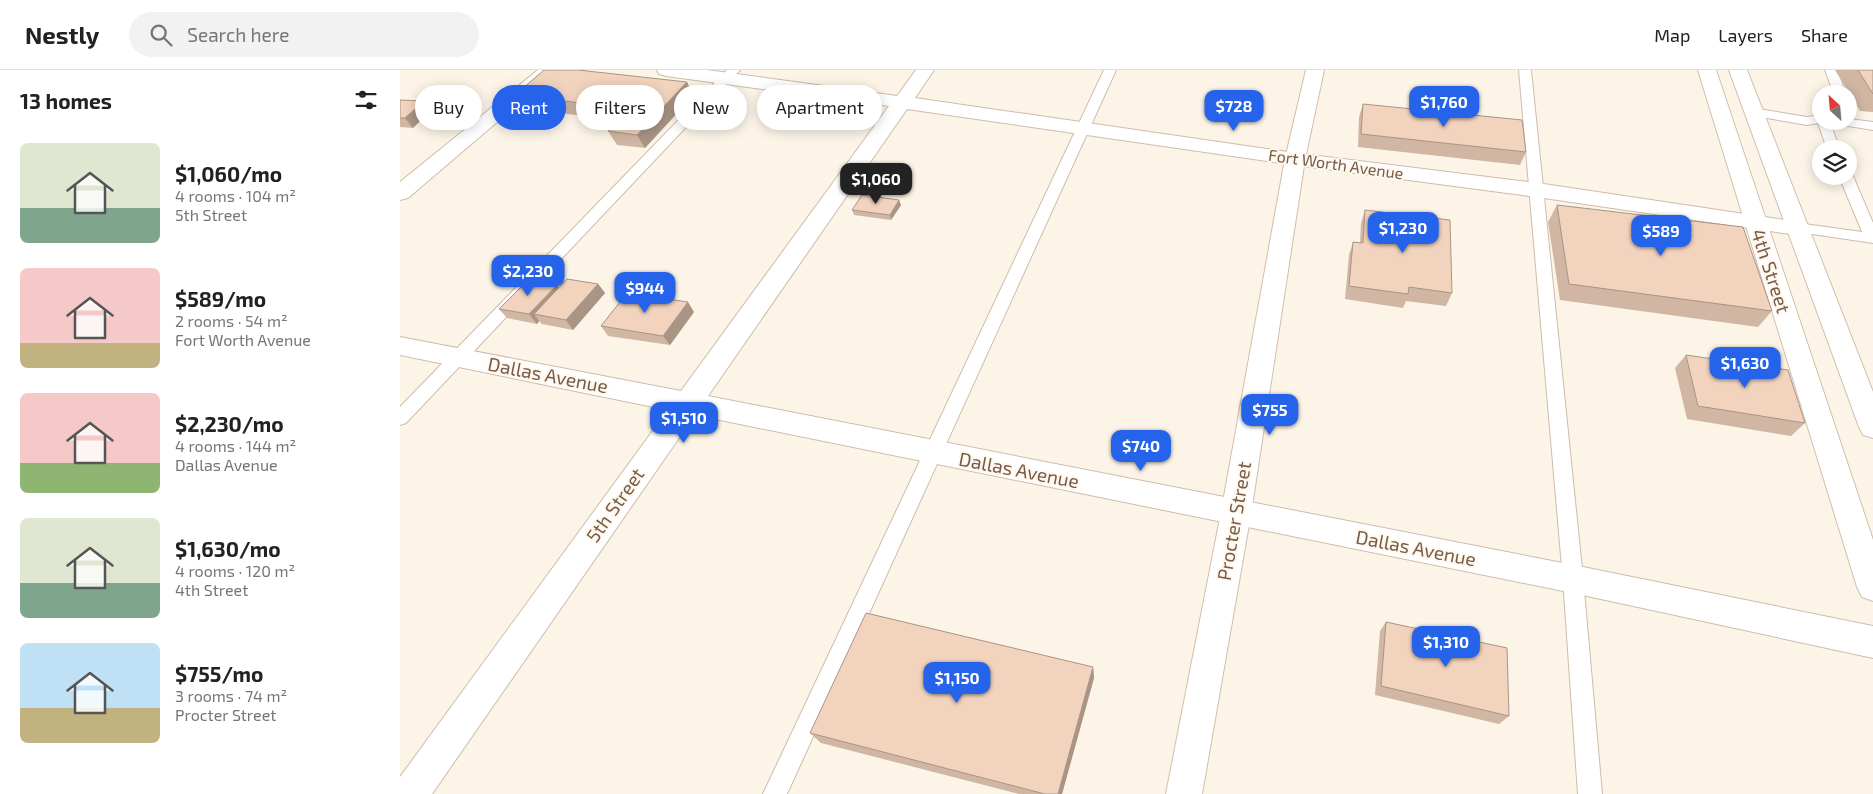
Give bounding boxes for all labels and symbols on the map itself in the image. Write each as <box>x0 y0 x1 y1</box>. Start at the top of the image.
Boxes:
pin: $1,760 <box>1403 85 1485 128</box>
north arrow <box>1812 85 1858 130</box>
pin: $728 <box>1204 90 1264 132</box>
street label: Fort Worth Avenue <box>1267 145 1405 182</box>
pin: $1,060 <box>835 162 917 205</box>
pin: $1,230 <box>1362 212 1444 254</box>
pin: $589 <box>1631 214 1691 257</box>
street label: 4th Street <box>1747 226 1796 316</box>
pin: $2,230 <box>487 254 569 297</box>
pin: $944 <box>615 272 675 314</box>
pin: $1,630 <box>1704 346 1786 389</box>
street label: Dallas Avenue <box>486 352 610 397</box>
pin: $755 <box>1240 394 1300 436</box>
pin: $1,510 <box>643 402 725 444</box>
pin: $740 <box>1111 430 1171 472</box>
street label: Dallas Avenue <box>957 447 1081 492</box>
street label: Procter Street <box>1212 460 1255 582</box>
street label: 5th Street <box>581 463 649 546</box>
street label: Dallas Avenue <box>1354 525 1478 570</box>
pin: $1,310 <box>1405 626 1487 668</box>
pin: $1,150 <box>916 662 998 704</box>

